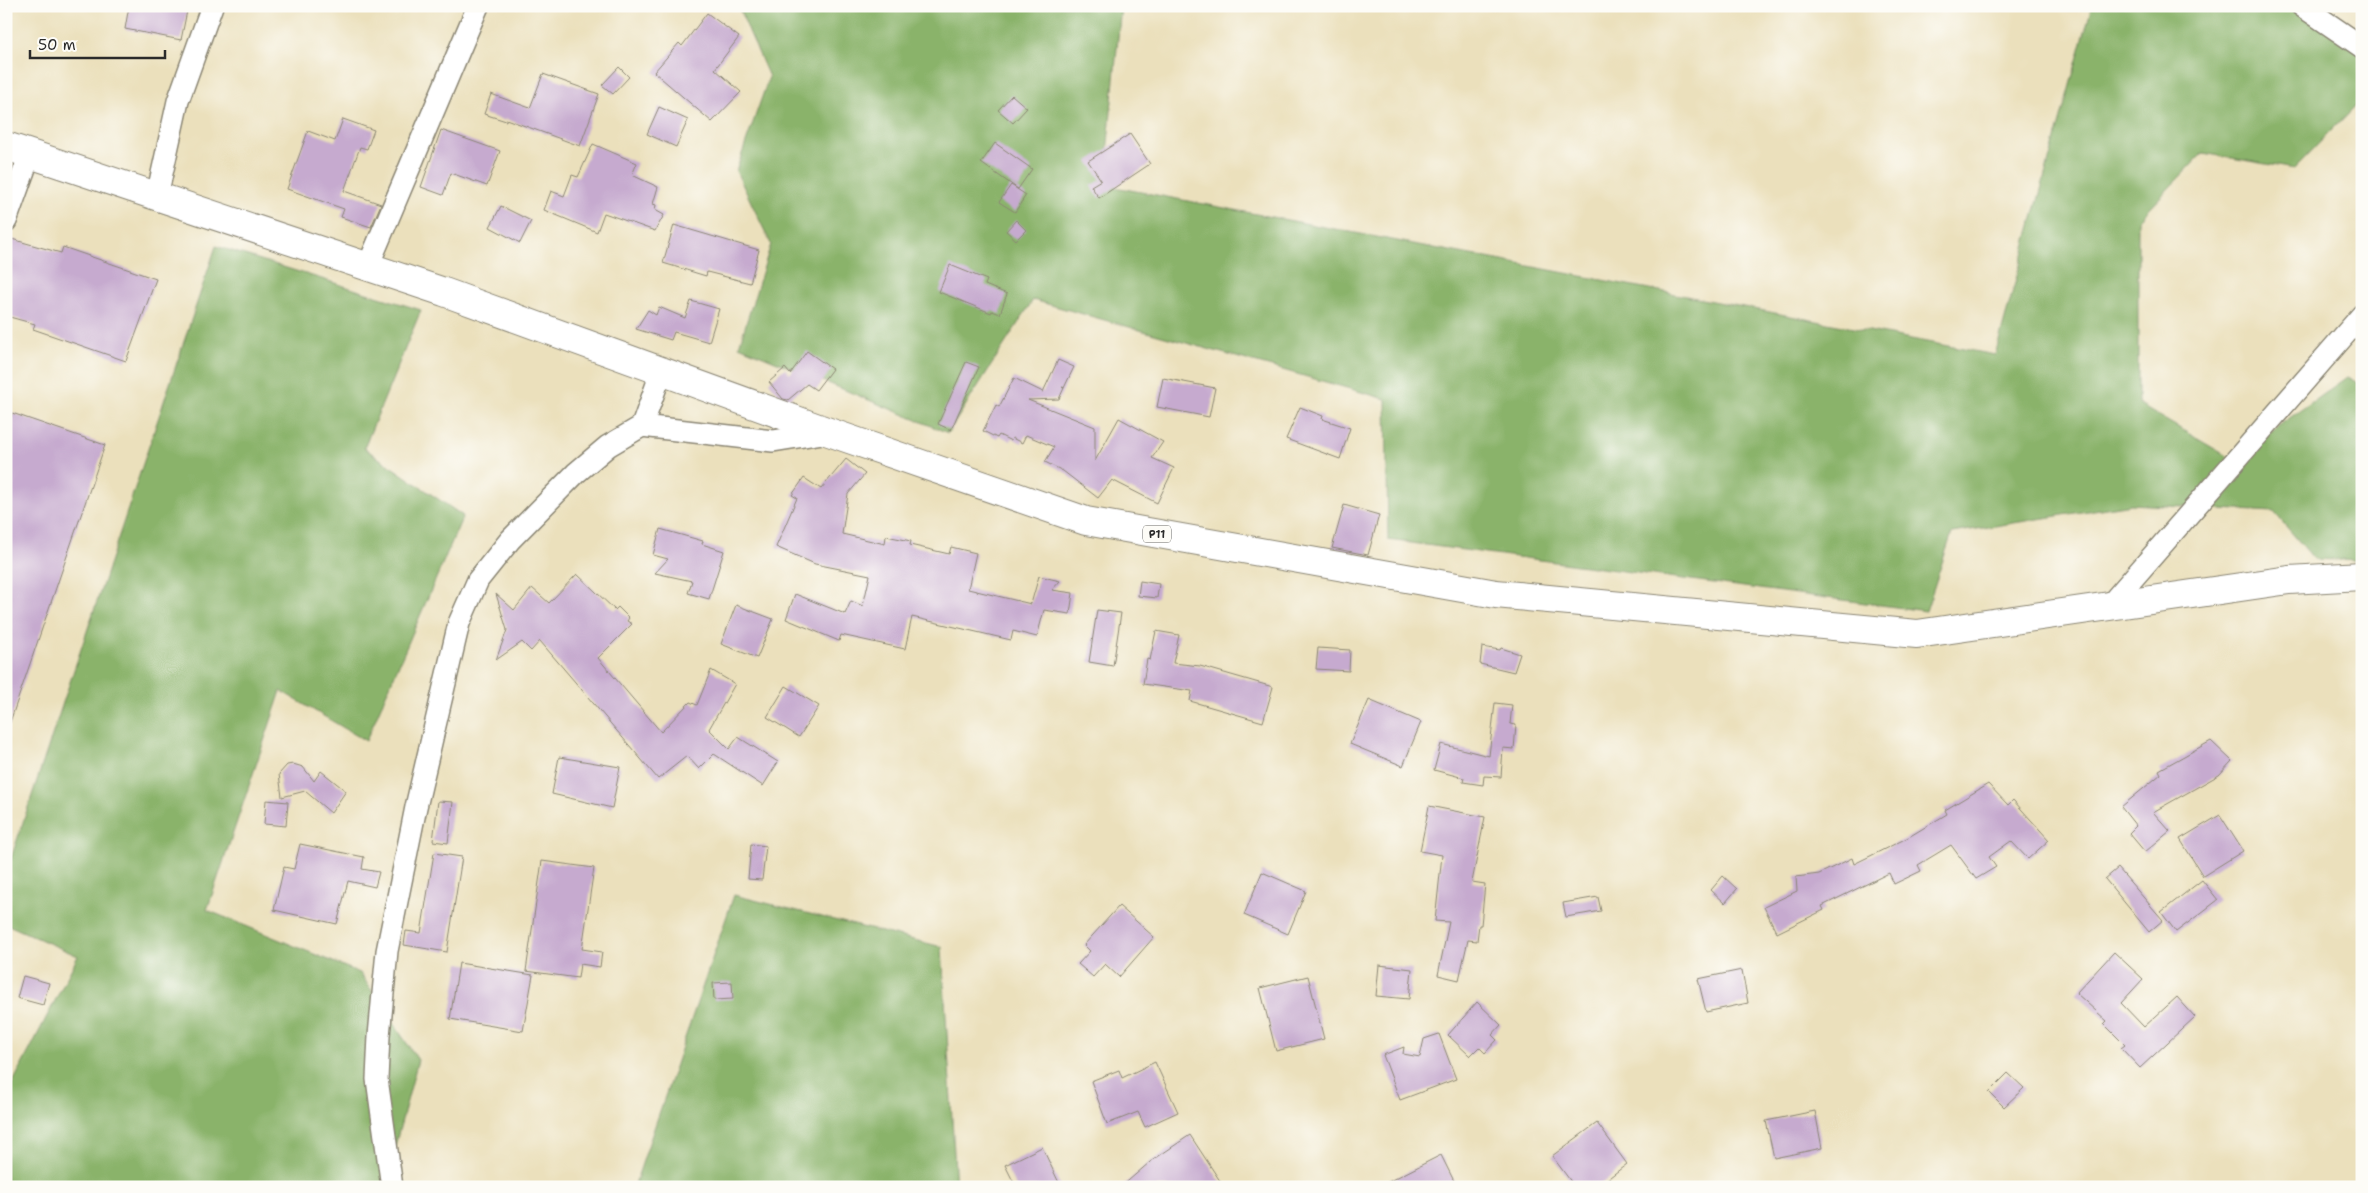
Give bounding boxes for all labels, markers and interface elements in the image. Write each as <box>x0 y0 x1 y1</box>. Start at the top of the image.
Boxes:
scale bar <box>30 28 165 60</box>
text: 50 m <box>38 35 76 55</box>
road number: P11 <box>1143 526 1171 542</box>

